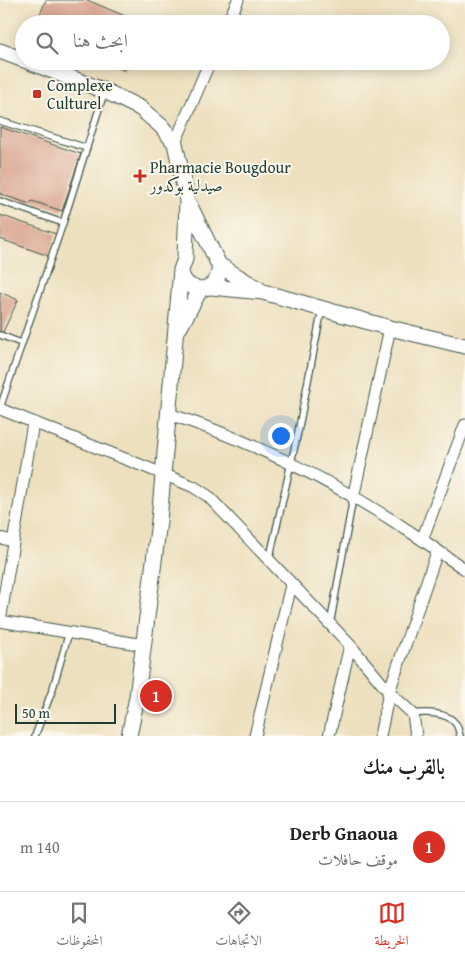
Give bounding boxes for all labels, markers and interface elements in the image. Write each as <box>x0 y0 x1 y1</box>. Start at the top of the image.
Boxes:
search box <box>15 15 450 70</box>
text: ابحث هنا <box>73 26 128 54</box>
icon: search <box>33 29 61 57</box>
place label: Complexe Culturel <box>47 73 113 115</box>
marker: Complexe Culturel <box>31 88 43 100</box>
place label: Pharmacie Bougdour صيدلية بوكدور <box>148 155 291 197</box>
marker: Pharmacie Bougdour صيدلية بوكدور <box>134 170 146 182</box>
your location <box>268 423 294 449</box>
pin: 1 <box>140 677 172 715</box>
scale bar <box>15 701 116 724</box>
text: 50 m <box>22 703 50 723</box>
text: بالقرب منك <box>363 751 445 782</box>
text: Derb Gnaoua <box>290 819 398 847</box>
text: 140 m <box>20 835 60 859</box>
text: 1 <box>425 835 433 859</box>
text: موقف حافلات <box>318 847 398 871</box>
tab: المحفوظات <box>56 899 103 954</box>
tab: الاتجاهات <box>215 899 262 954</box>
tab: الخريطة <box>375 899 409 954</box>

